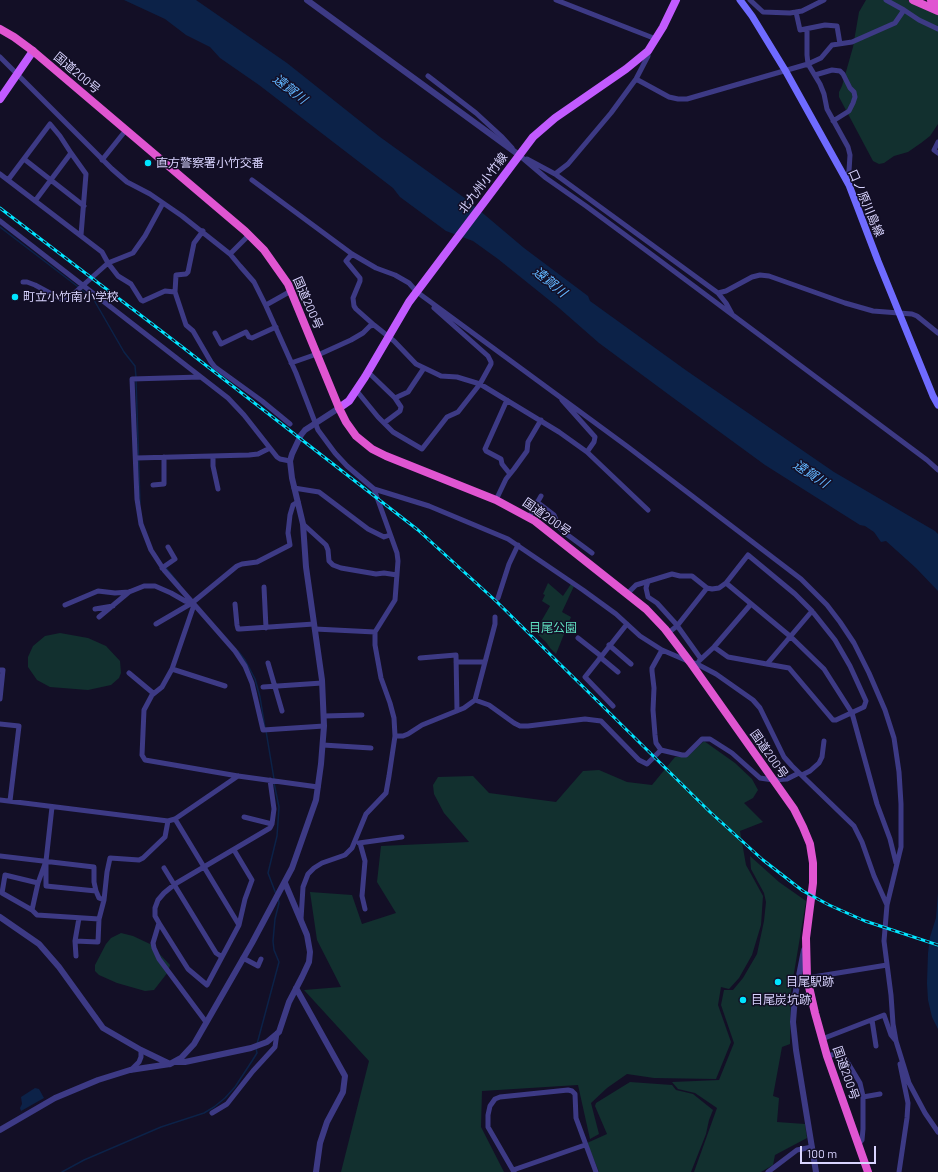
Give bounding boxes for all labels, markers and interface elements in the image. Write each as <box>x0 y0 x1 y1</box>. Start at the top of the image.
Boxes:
street label: 国道200号 <box>51 49 103 97</box>
water label: 遠賀川 <box>270 71 310 107</box>
street label: 北九州小竹線 <box>456 150 510 216</box>
place label: 直方警察署小竹交番 <box>156 156 264 170</box>
marker: 直方警察署小竹交番 <box>143 158 153 168</box>
street label: 口ノ原川島線 <box>845 167 887 239</box>
water label: 遠賀川 <box>530 264 570 300</box>
street label: 国道200号 <box>290 274 326 332</box>
place label: 町立小竹南小学校 <box>23 290 119 304</box>
marker: 町立小竹南小学校 <box>10 292 20 302</box>
water label: 遠賀川 <box>790 457 832 491</box>
street label: 国道200号 <box>520 495 574 539</box>
park label: 目尾公園 <box>529 621 577 635</box>
street label: 国道200号 <box>747 727 791 781</box>
place label: 目尾駅跡 <box>786 975 834 989</box>
marker: 目尾駅跡 <box>773 977 783 987</box>
place label: 目尾炭坑跡 <box>751 993 811 1007</box>
marker: 目尾炭坑跡 <box>738 995 748 1005</box>
street label: 国道200号 <box>830 1044 862 1102</box>
scale bar <box>802 1138 878 1164</box>
text: 100 m <box>807 1146 837 1160</box>

